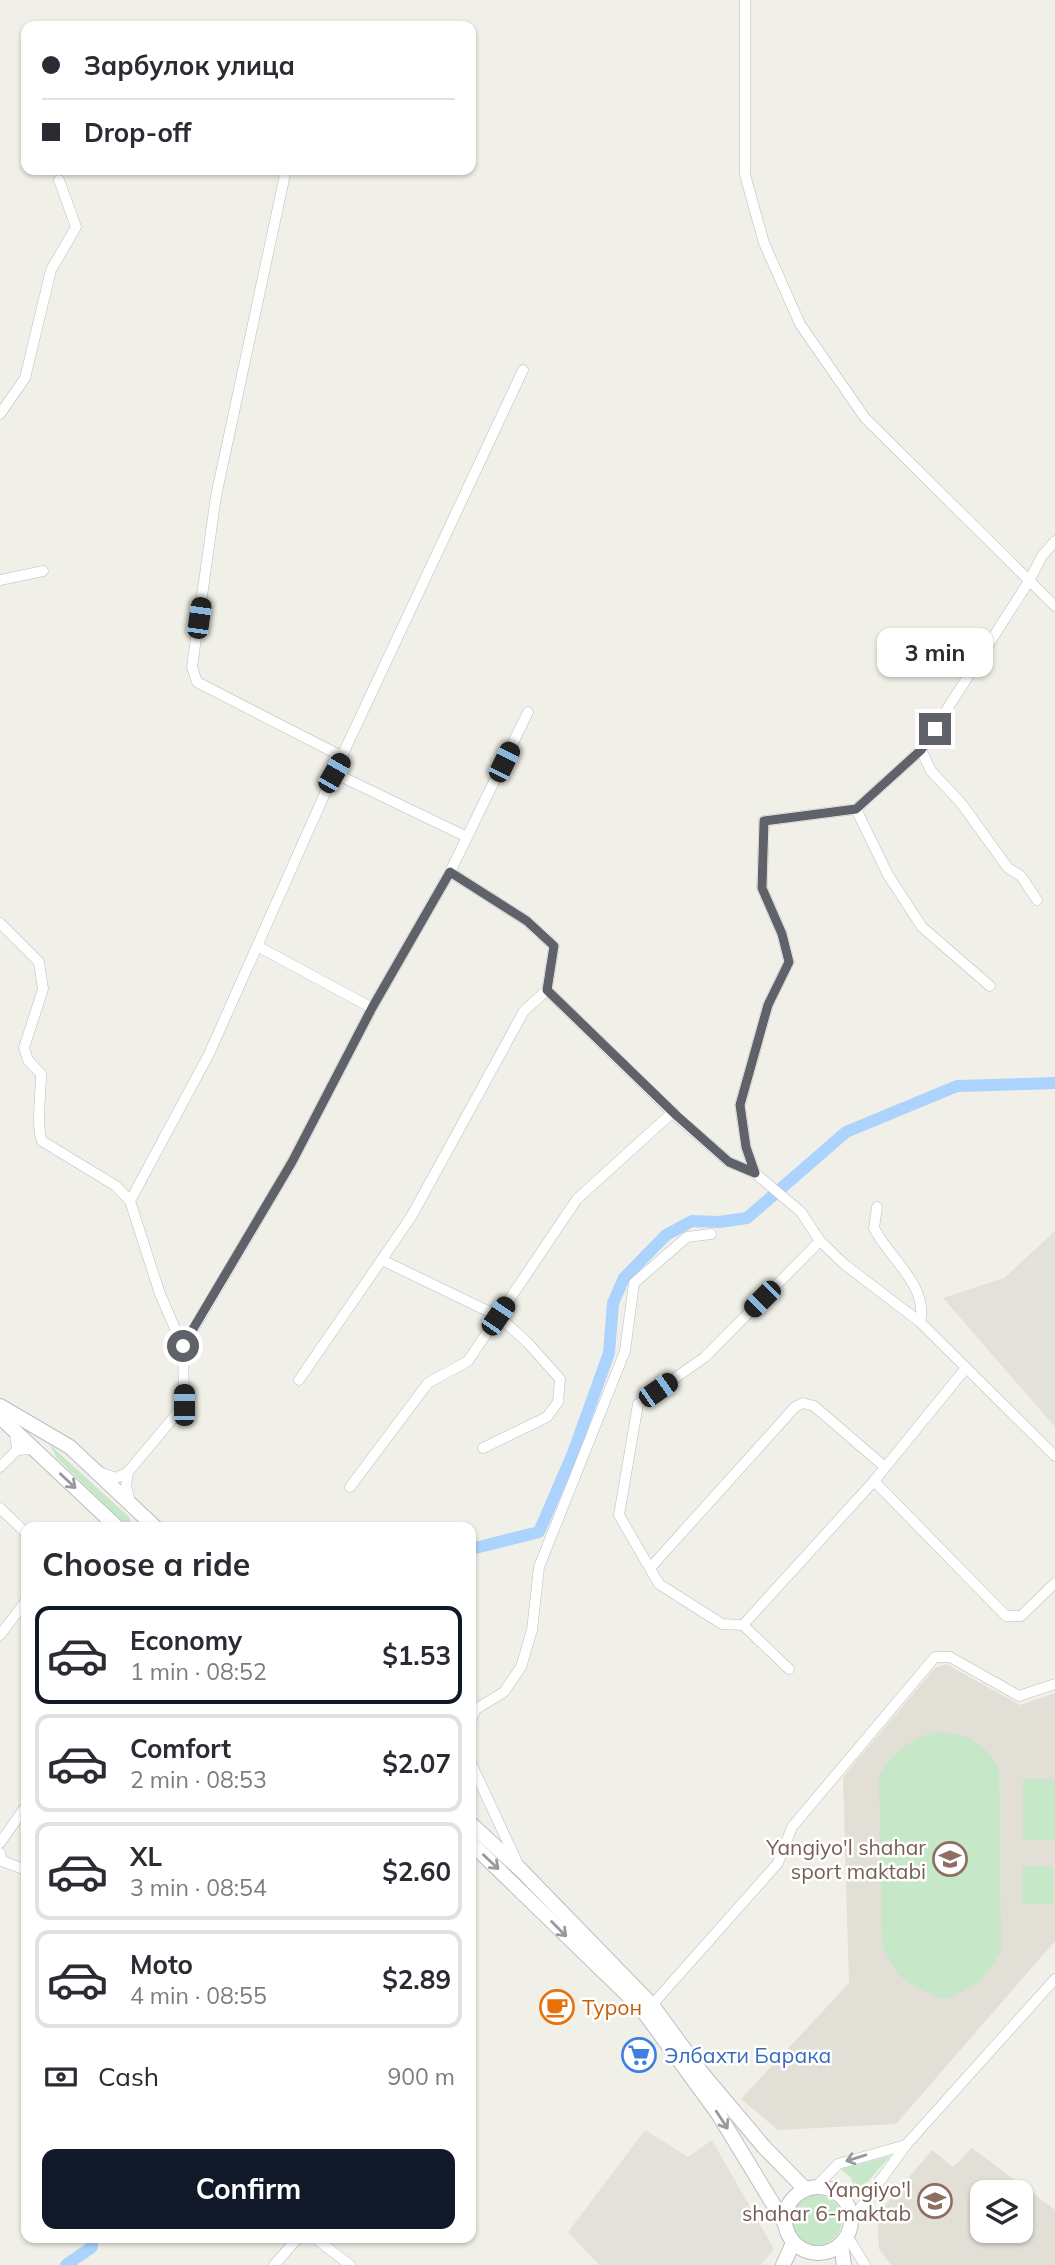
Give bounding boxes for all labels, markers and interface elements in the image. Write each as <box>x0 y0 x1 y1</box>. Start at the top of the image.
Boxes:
text: Зарбулок улица <box>84 49 295 82</box>
text: Drop-off <box>84 116 191 149</box>
car <box>186 596 213 640</box>
callout: 3 min <box>877 628 993 676</box>
text: 3 min <box>905 638 965 667</box>
route end <box>919 713 951 745</box>
car <box>486 739 523 785</box>
car <box>315 750 354 796</box>
car <box>740 1277 785 1321</box>
car <box>478 1293 519 1339</box>
route start <box>167 1330 199 1362</box>
car <box>635 1369 682 1411</box>
car <box>174 1384 195 1426</box>
one-way arrow <box>59 1472 76 1489</box>
text: Choose a ride <box>42 1544 250 1584</box>
icon: car <box>46 1624 109 1687</box>
text: Economy <box>130 1624 242 1657</box>
text: $1.53 <box>382 1639 451 1672</box>
text: 1 min · 08:52 <box>130 1657 267 1686</box>
icon: car <box>46 1732 109 1795</box>
text: Comfort <box>130 1732 231 1765</box>
text: $2.07 <box>382 1747 451 1780</box>
text: 2 min · 08:53 <box>130 1765 267 1794</box>
place label: Yangiyo'l shahar sport maktabi <box>765 1834 926 1884</box>
icon: car <box>46 1840 109 1903</box>
text: XL <box>130 1840 162 1873</box>
school or university icon: Yangiyo'l shahar sport maktabi <box>931 1840 969 1878</box>
one-way arrow <box>482 1853 499 1870</box>
text: $2.60 <box>382 1855 451 1888</box>
text: 3 min · 08:54 <box>130 1873 267 1902</box>
one-way arrow <box>550 1920 567 1937</box>
icon: car <box>46 1948 109 2011</box>
text: Moto <box>130 1948 193 1981</box>
text: $2.89 <box>382 1963 451 1996</box>
text: 4 min · 08:55 <box>130 1981 267 2010</box>
cafe icon: Турон <box>538 1988 576 2026</box>
place label: Турон <box>582 1994 642 2020</box>
supermarket icon: Элбахти Барака <box>620 2036 658 2074</box>
place label: Элбахти Барака <box>664 2042 831 2068</box>
icon: cash <box>42 2058 80 2096</box>
text: Cash <box>98 2060 159 2093</box>
text: 900 m <box>387 2062 455 2091</box>
one-way arrow <box>715 2110 729 2130</box>
button: Confirm <box>42 2149 455 2229</box>
one-way arrow <box>845 2152 867 2165</box>
place label: Yangiyo'l shahar 6-maktab <box>742 2176 911 2226</box>
map controls <box>970 2180 1033 2243</box>
button: layers <box>970 2180 1033 2243</box>
school or university icon: Yangiyo'l shahar 6-maktab <box>916 2182 954 2220</box>

